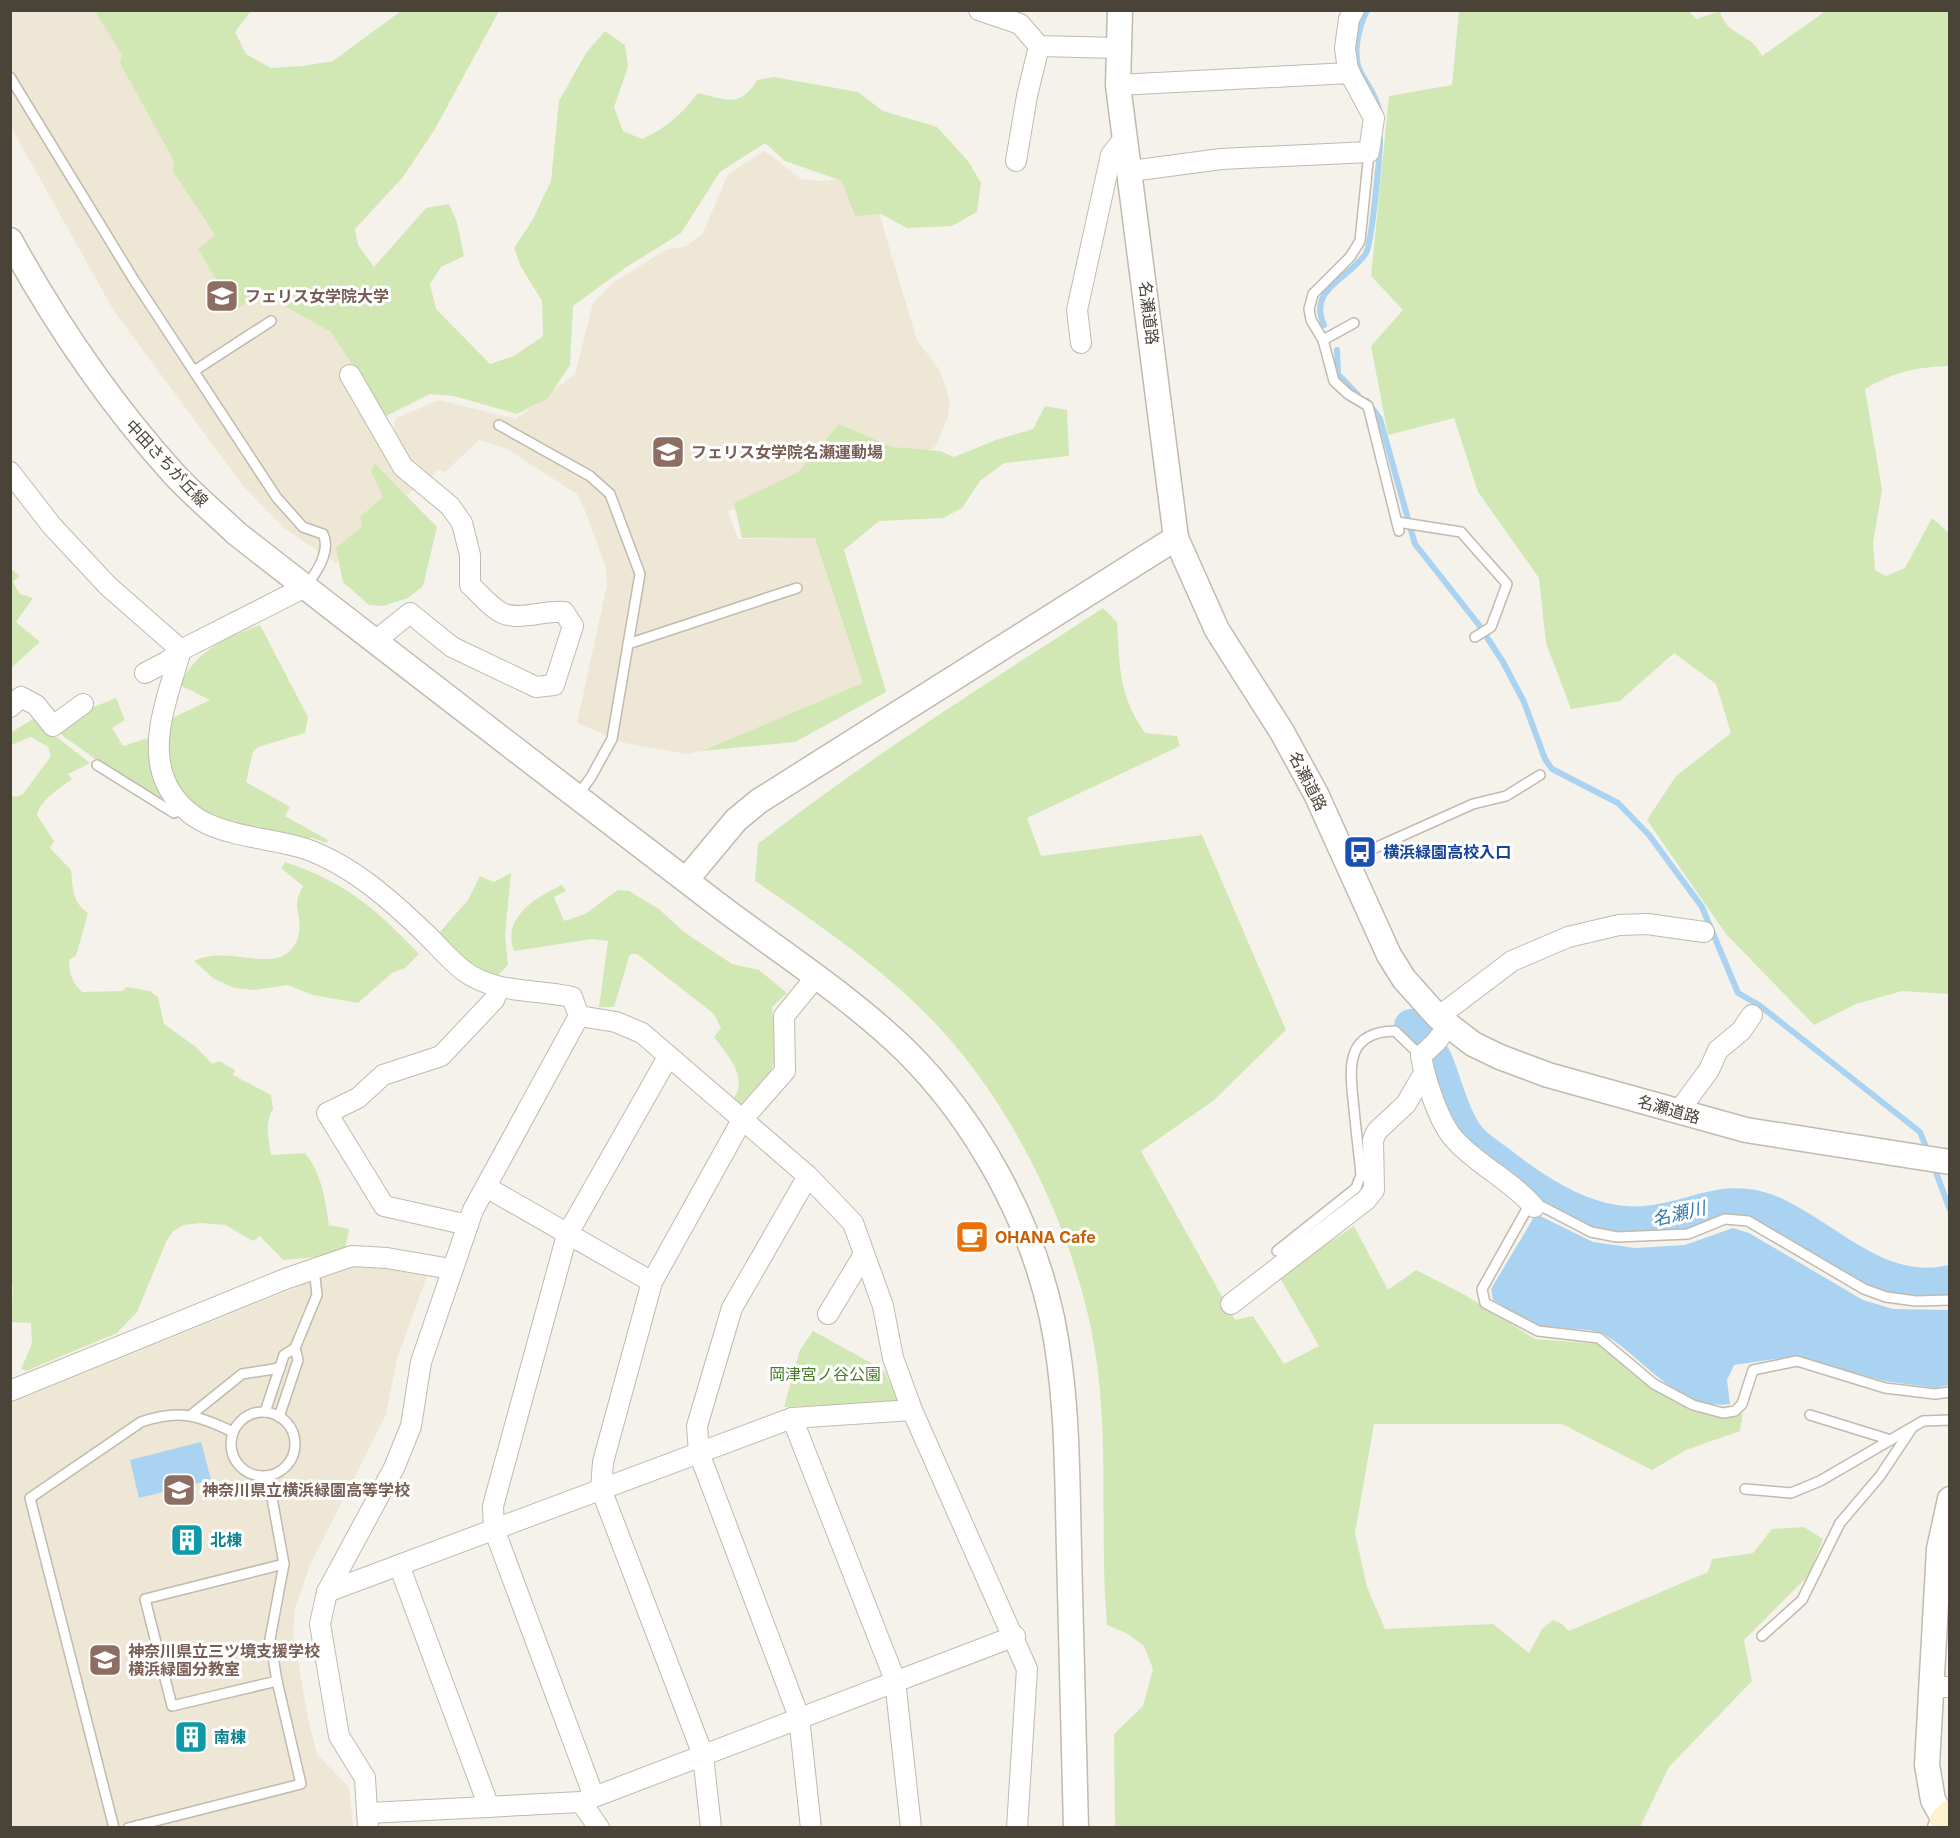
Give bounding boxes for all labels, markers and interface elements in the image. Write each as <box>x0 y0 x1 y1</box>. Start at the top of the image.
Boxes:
school or university icon: フェリス女学院大学 <box>204 278 240 314</box>
street label: 名瀬道路 <box>1135 280 1163 346</box>
place label: フェリス女学院大学 <box>245 286 389 306</box>
street label: 中田さちが丘線 <box>121 415 213 511</box>
school or university icon: フェリス女学院名瀬運動場 <box>650 434 686 470</box>
place label: フェリス女学院名瀬運動場 <box>691 442 883 462</box>
street label: 名瀬道路 <box>1285 748 1331 814</box>
bus stop icon: 横浜緑園高校入口 <box>1342 834 1378 870</box>
place label: 横浜緑園高校入口 <box>1383 842 1511 862</box>
street label: 名瀬道路 <box>1635 1091 1703 1127</box>
water label: 名瀬川 <box>1650 1197 1710 1230</box>
cafe icon: OHANA Cafe <box>954 1219 990 1255</box>
place label: OHANA Cafe <box>995 1227 1096 1247</box>
park label: 岡津宮ノ谷公園 <box>769 1364 881 1384</box>
school or university icon: 神奈川県立横浜緑園高等学校 <box>161 1472 197 1508</box>
place label: 神奈川県立横浜緑園高等学校 <box>202 1480 410 1500</box>
building icon: 北棟 <box>169 1522 205 1558</box>
place label: 北棟 <box>210 1530 242 1550</box>
place label: 神奈川県立三ツ境支援学校 横浜緑園分教室 <box>128 1641 320 1679</box>
school or university icon: 神奈川県立三ツ境支援学校 横浜緑園分教室 <box>87 1642 123 1678</box>
building icon: 南棟 <box>173 1719 209 1755</box>
place label: 南棟 <box>214 1727 246 1747</box>

